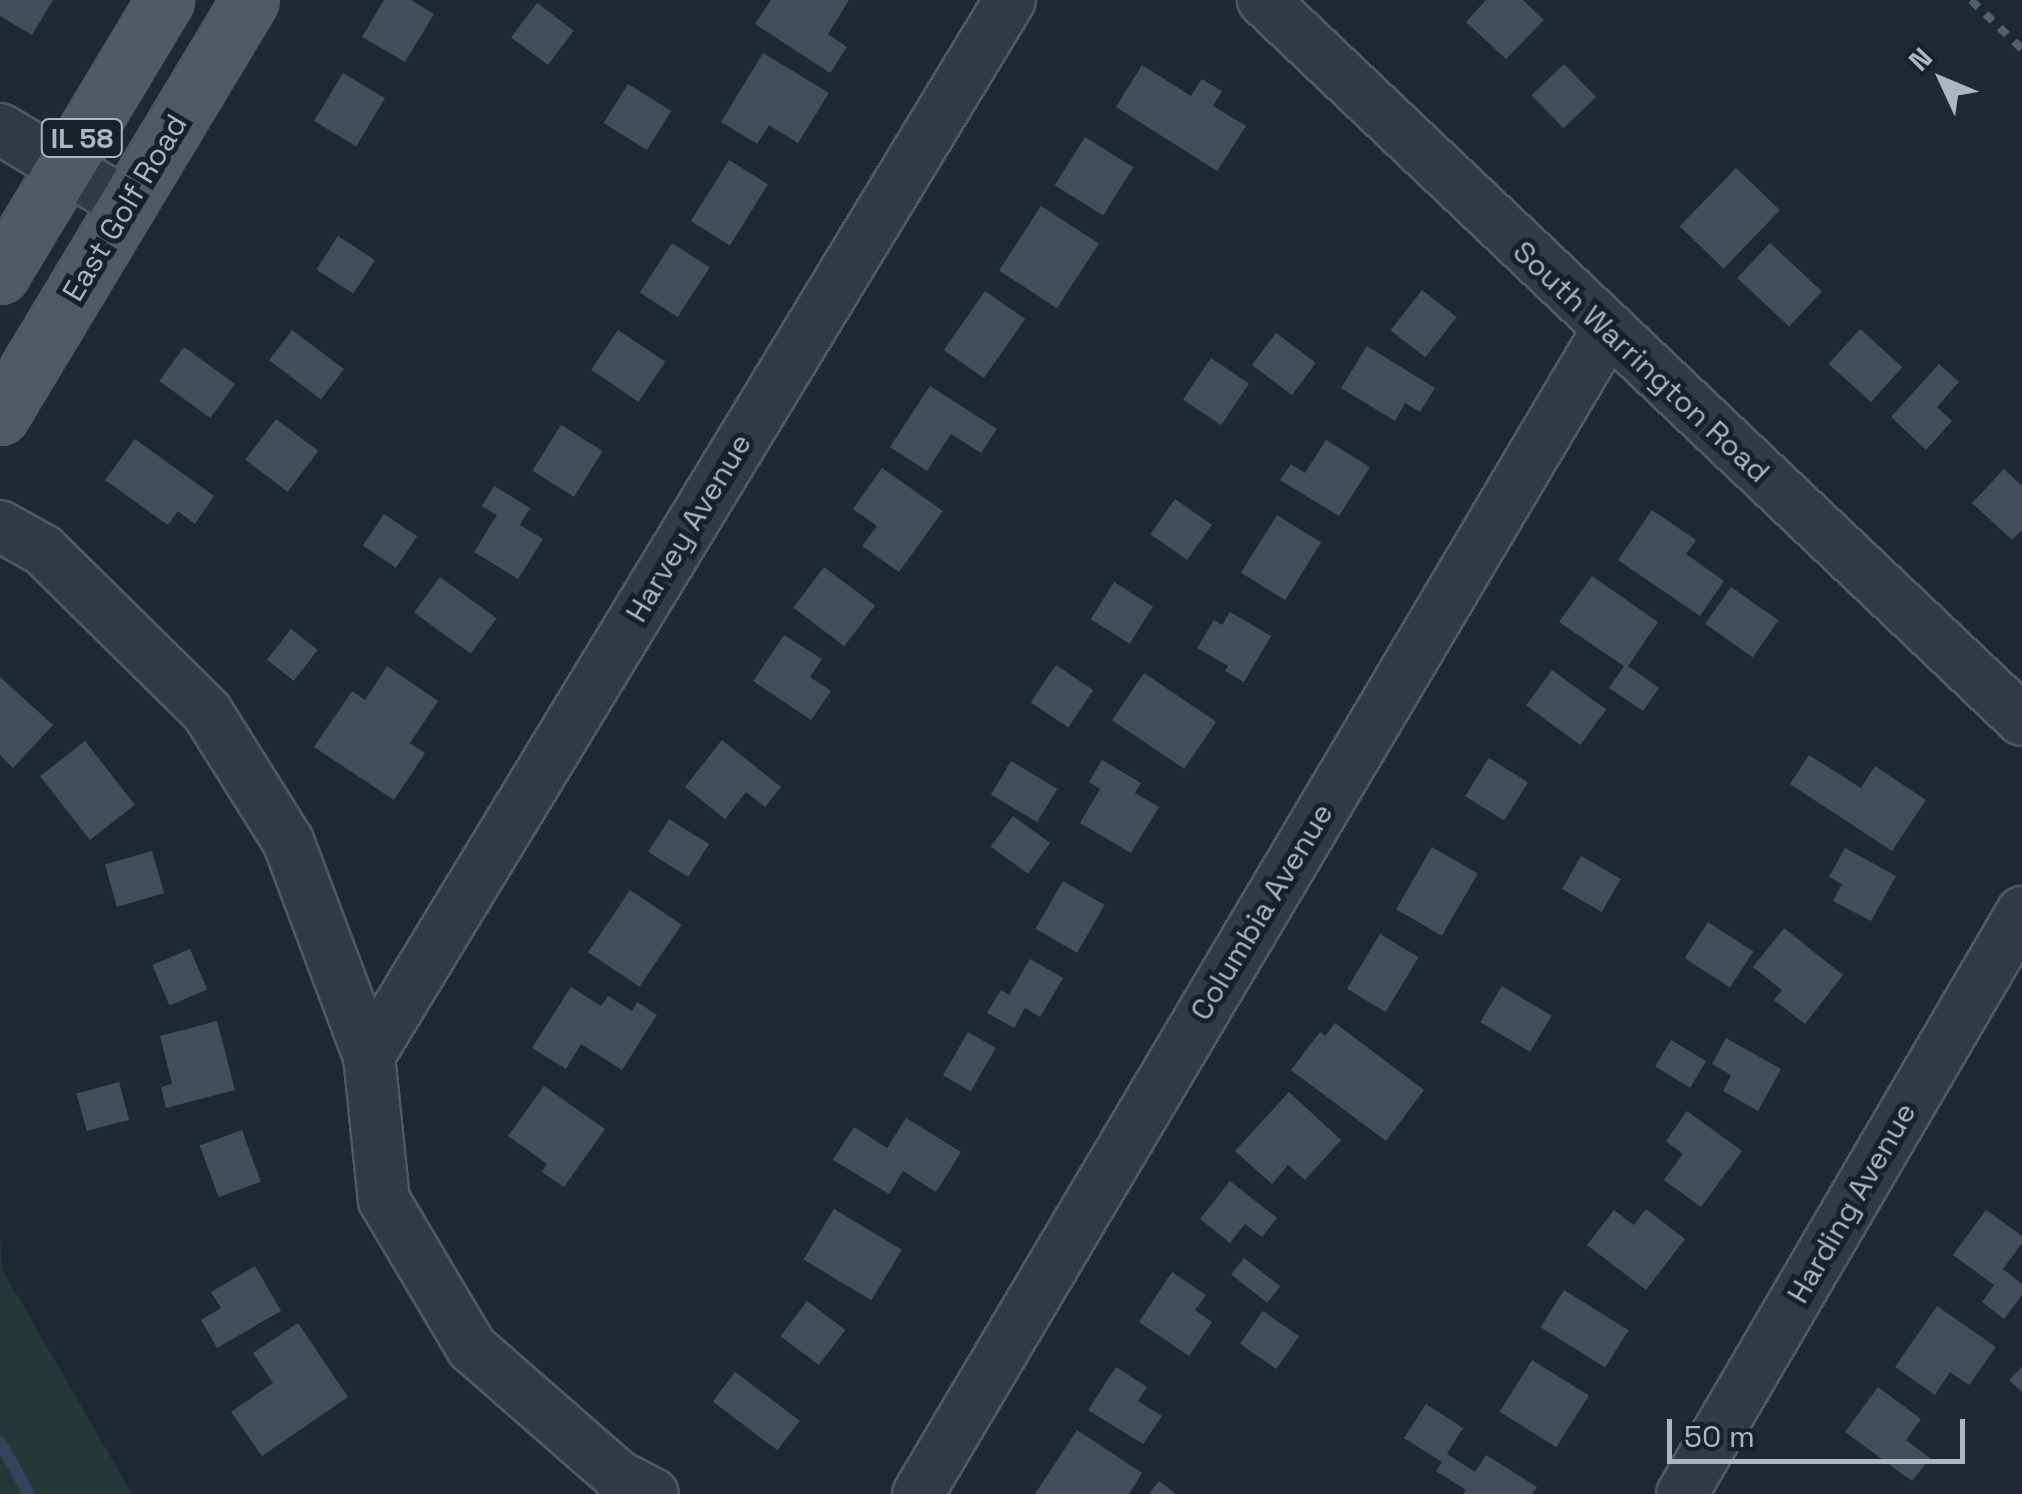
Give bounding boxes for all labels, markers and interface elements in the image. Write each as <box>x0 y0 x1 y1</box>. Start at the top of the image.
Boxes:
north arrow <box>1892 30 1992 130</box>
text: N <box>1901 40 1940 78</box>
street label: East Golf Road <box>55 108 195 308</box>
road number: IL 58 <box>39 115 124 161</box>
street label: South Warrington Road <box>1505 234 1777 490</box>
street label: Harvey Avenue <box>619 427 759 629</box>
street label: Columbia Avenue <box>1183 797 1341 1027</box>
street label: Harding Avenue <box>1780 1096 1924 1310</box>
scale bar <box>1672 1399 1970 1461</box>
text: 50 m <box>1684 1417 1755 1456</box>

